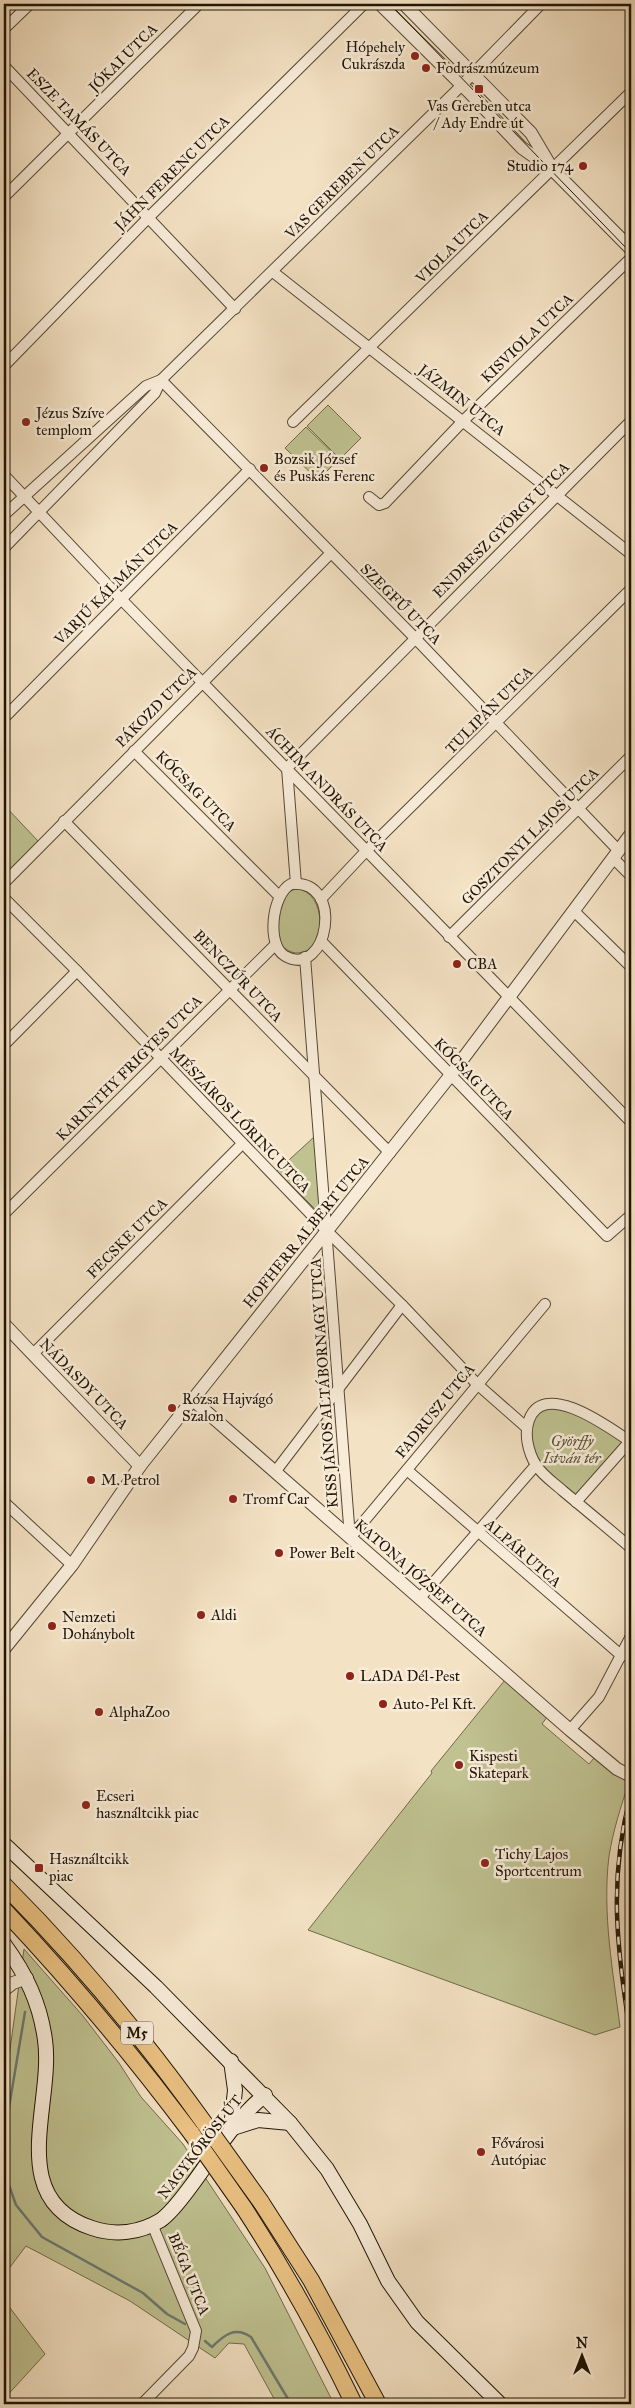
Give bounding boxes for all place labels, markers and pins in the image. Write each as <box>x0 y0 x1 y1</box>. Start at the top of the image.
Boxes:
place label: Hópehely Cukrászda <box>342 38 406 73</box>
marker: Hópehely Cukrászda <box>409 50 421 62</box>
place label: Fodrászmúzeum <box>436 59 540 77</box>
marker: Fodrászmúzeum <box>420 62 432 74</box>
marker: Vas Gereben utca / Ady Endre út <box>473 83 485 95</box>
place label: Vas Gereben utca / Ady Endre út <box>426 97 532 132</box>
place label: Studio 174 <box>507 157 574 175</box>
marker: Studio 174 <box>577 160 589 172</box>
place label: Jézus Szíve templom <box>34 404 104 439</box>
marker: Jézus Szíve templom <box>20 416 32 428</box>
place label: Bozsik József és Puskás Ferenc <box>274 450 375 485</box>
marker: Bozsik József és Puskás Ferenc <box>258 462 270 474</box>
place label: CBA <box>467 955 497 973</box>
marker: CBA <box>451 958 463 970</box>
place label: Rózsa Hajvágó Szalon <box>182 1390 274 1425</box>
marker: Rózsa Hajvágó Szalon <box>166 1402 178 1414</box>
place label: M. Petrol <box>101 1471 161 1489</box>
marker: M. Petrol <box>85 1474 97 1486</box>
place label: Tromf Car <box>243 1490 310 1508</box>
marker: Tromf Car <box>227 1493 239 1505</box>
place label: Power Belt <box>289 1544 356 1562</box>
marker: Power Belt <box>273 1547 285 1559</box>
place label: Aldi <box>210 1606 237 1624</box>
place label: Nemzeti Dohánybolt <box>62 1608 136 1643</box>
marker: Aldi <box>195 1609 207 1621</box>
marker: Nemzeti Dohánybolt <box>46 1620 58 1632</box>
place label: LADA Dél-Pest <box>360 1667 461 1685</box>
marker: LADA Dél-Pest <box>344 1670 356 1682</box>
place label: Auto-Pel Kft. <box>392 1695 476 1713</box>
marker: Auto-Pel Kft. <box>377 1698 389 1710</box>
place label: AlphaZoo <box>108 1703 170 1721</box>
marker: AlphaZoo <box>93 1706 105 1718</box>
place label: Kispesti Skatepark <box>469 1747 529 1782</box>
marker: Kispesti Skatepark <box>453 1759 465 1771</box>
place label: Ecseri használtcikk piac <box>96 1787 199 1822</box>
marker: Ecseri használtcikk piac <box>80 1799 92 1811</box>
place label: Tichy Lajos Sportcentrum <box>495 1845 582 1880</box>
place label: Használtcikk piac <box>48 1850 129 1885</box>
marker: Tichy Lajos Sportcentrum <box>479 1857 491 1869</box>
marker: Használtcikk piac <box>33 1862 45 1874</box>
place label: Fővárosi Autópiac <box>490 2134 546 2169</box>
marker: Fővárosi Autópiac <box>475 2146 487 2158</box>

